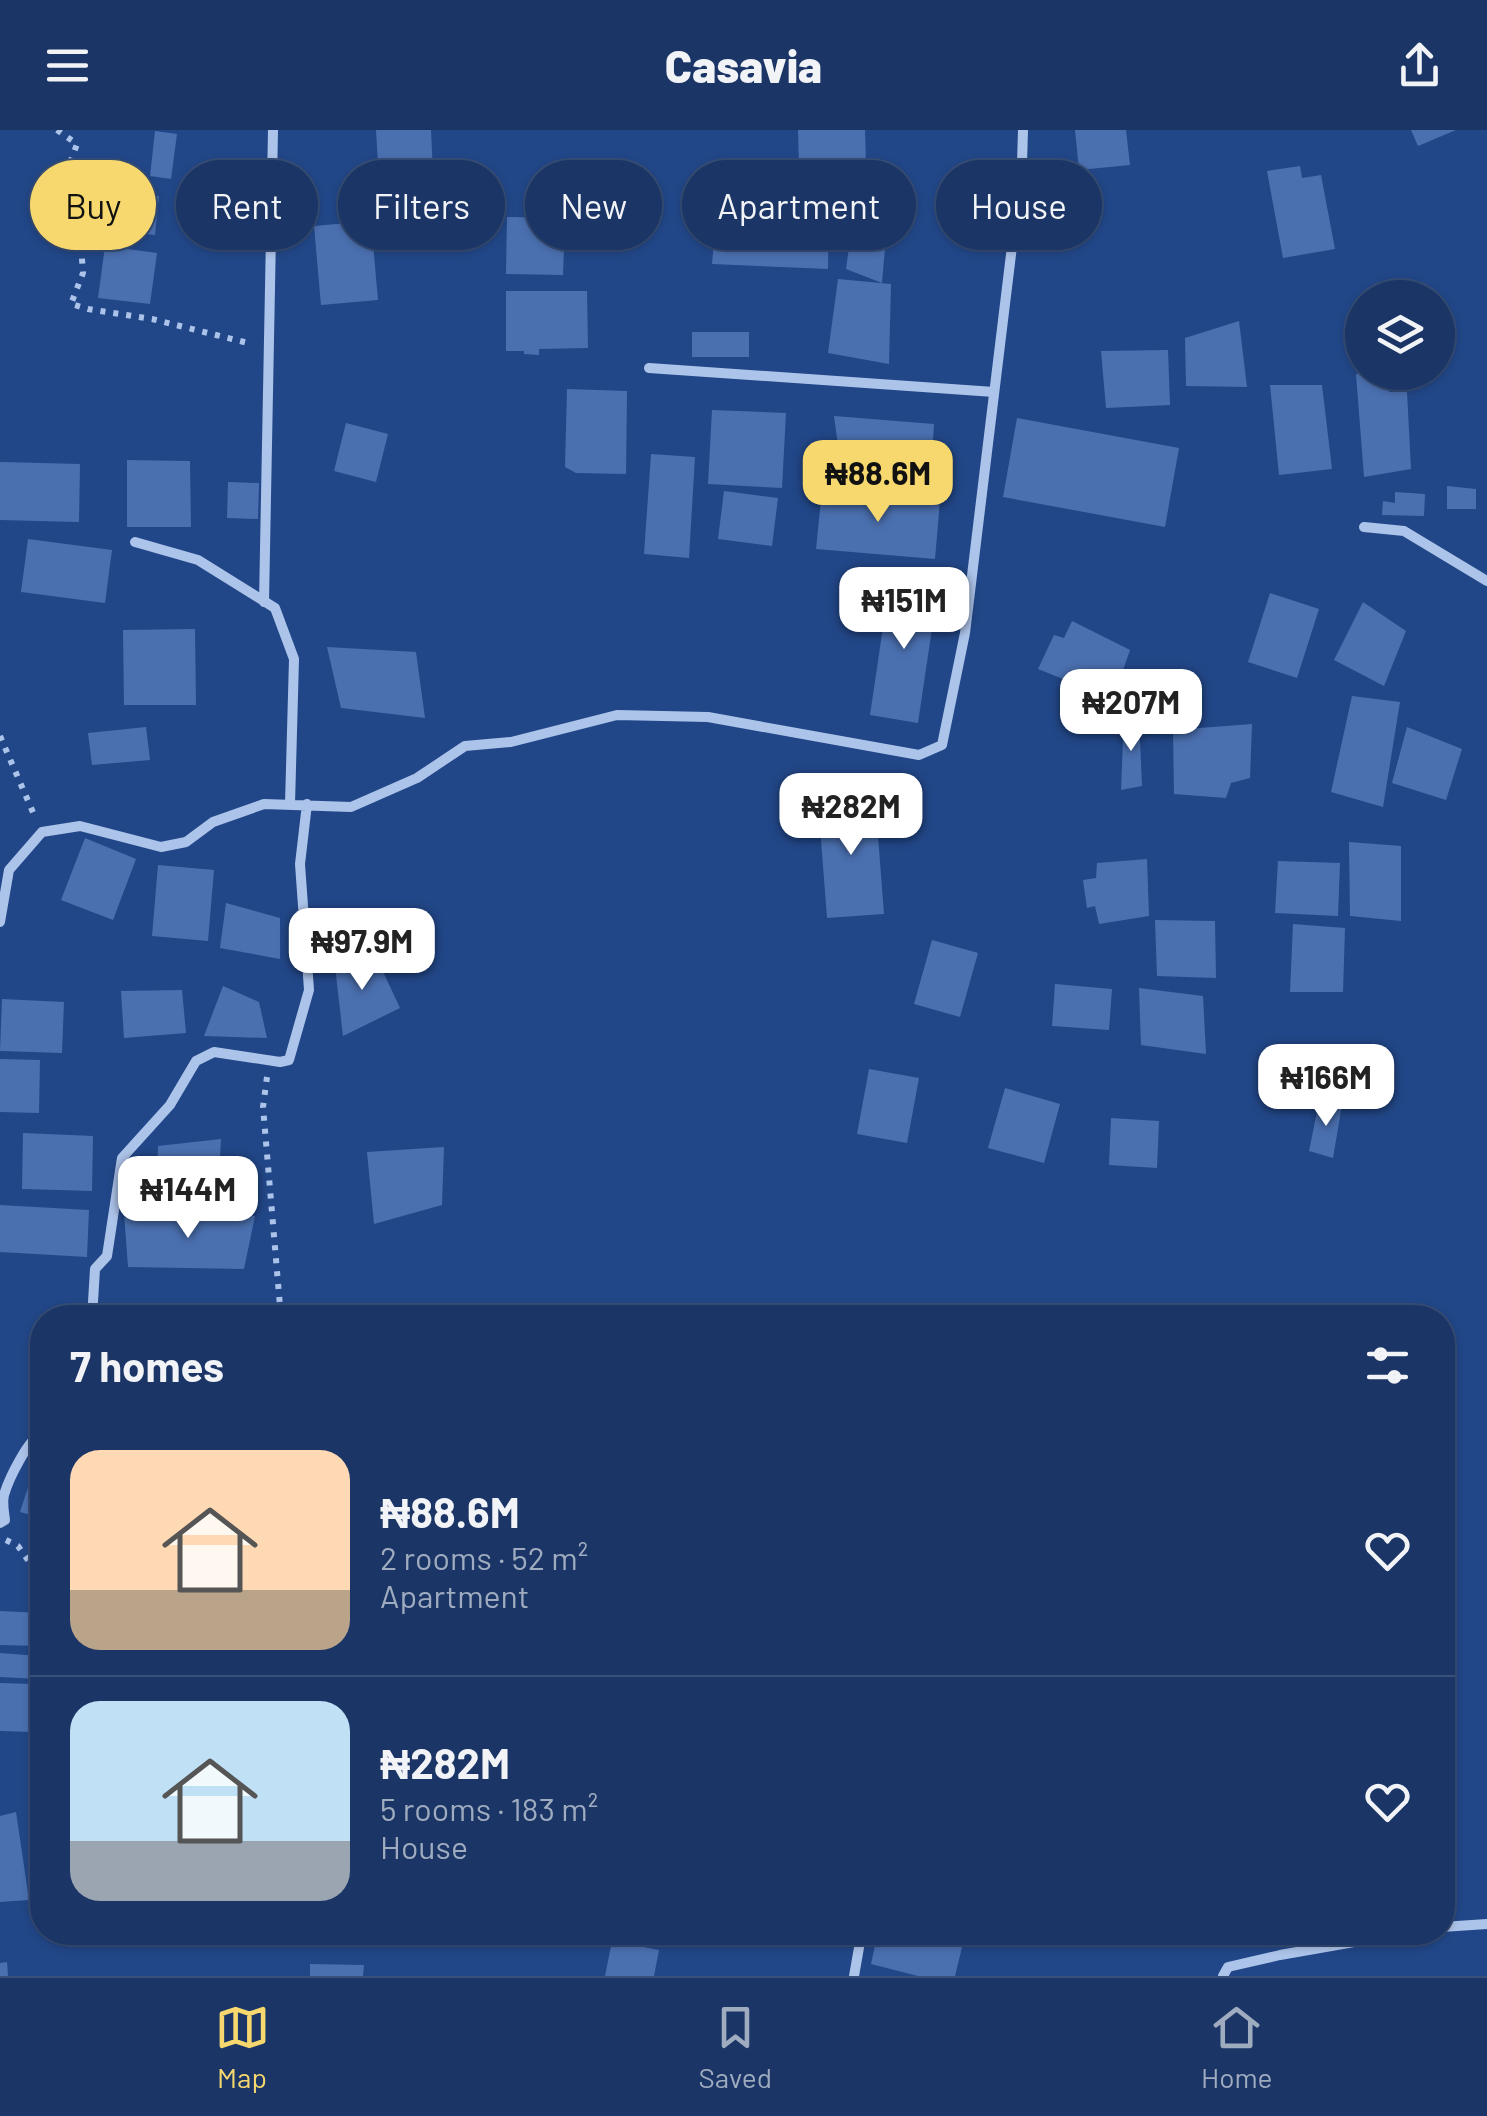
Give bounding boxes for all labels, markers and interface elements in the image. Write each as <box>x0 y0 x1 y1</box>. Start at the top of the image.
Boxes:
icon: menu <box>40 38 95 93</box>
text: Casavia <box>665 38 822 92</box>
icon: share <box>1392 38 1447 93</box>
chip: Buy <box>30 160 156 250</box>
chip: Rent <box>176 160 318 250</box>
chip: Filters <box>338 160 505 250</box>
chip: New <box>525 160 662 250</box>
chip: Apartment <box>682 160 916 250</box>
chip: House <box>936 160 1102 250</box>
map controls <box>1345 280 1455 390</box>
button: layers <box>1345 280 1455 390</box>
pin: ₦88.6M <box>797 440 959 525</box>
text: ₦88.6M <box>825 453 931 491</box>
pin: ₦151M <box>834 567 974 652</box>
text: ₦151M <box>861 580 947 618</box>
pin: ₦207M <box>1061 669 1201 754</box>
text: ₦207M <box>1082 682 1180 720</box>
pin: ₦282M <box>781 773 921 858</box>
text: ₦282M <box>801 786 901 824</box>
pin: ₦97.9M <box>281 908 443 993</box>
text: ₦97.9M <box>311 921 413 959</box>
pin: ₦166M <box>1256 1044 1396 1129</box>
text: ₦166M <box>1280 1057 1372 1095</box>
pin: ₦144M <box>118 1156 258 1241</box>
text: ₦144M <box>140 1169 236 1207</box>
icon: filters <box>1360 1338 1415 1393</box>
text: 7 homes <box>70 1340 224 1390</box>
text: ₦88.6M <box>380 1486 520 1536</box>
icon: home <box>150 1490 270 1610</box>
icon: heart <box>1360 1523 1415 1578</box>
text: 2 rooms · 52 m² <box>380 1538 588 1576</box>
text: Apartment <box>380 1576 529 1614</box>
text: ₦282M <box>380 1737 510 1787</box>
icon: home <box>150 1741 270 1861</box>
icon: heart <box>1360 1774 1415 1829</box>
text: 5 rooms · 183 m² <box>380 1789 598 1827</box>
text: House <box>380 1827 468 1865</box>
tab: Map <box>215 2000 270 2094</box>
tab: Saved <box>699 2000 772 2094</box>
tab: Home <box>1201 2000 1272 2094</box>

